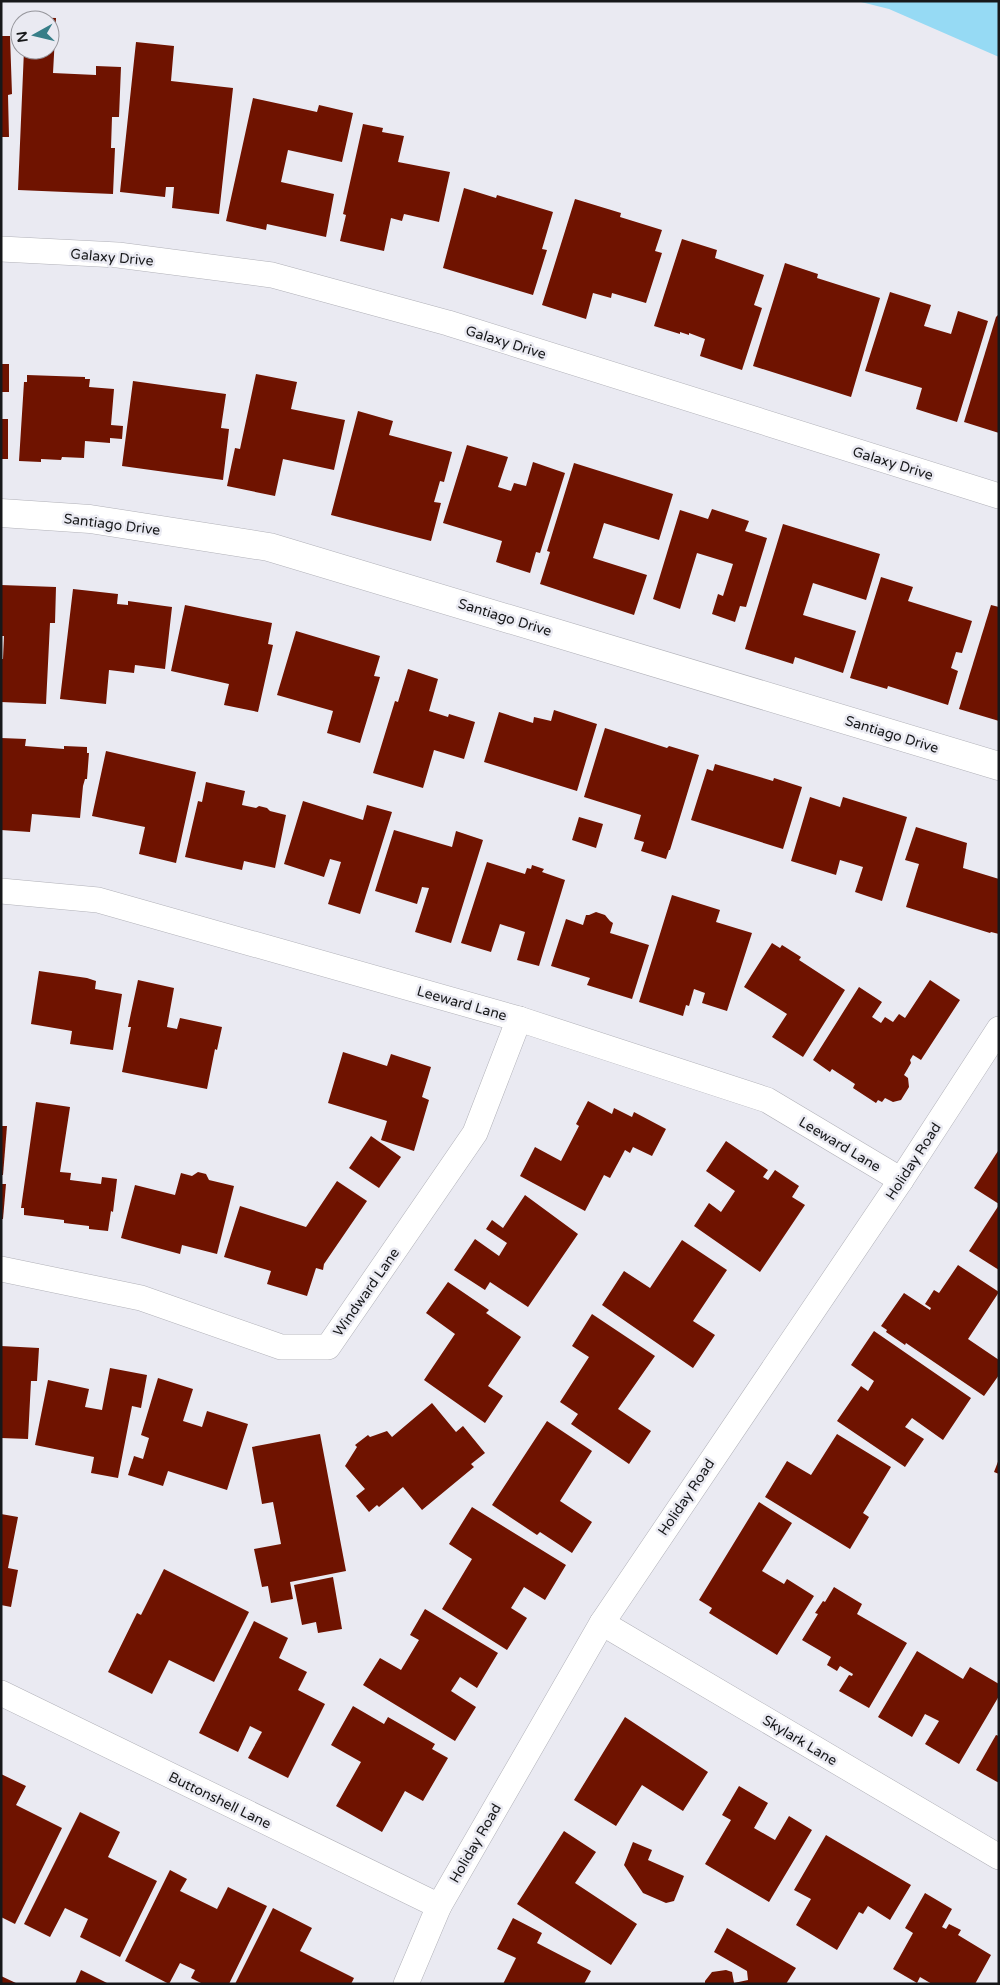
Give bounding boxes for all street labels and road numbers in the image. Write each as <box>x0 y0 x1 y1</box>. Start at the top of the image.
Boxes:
street label: Galaxy Drive <box>70 245 154 270</box>
street label: Galaxy Drive <box>464 322 548 363</box>
street label: Galaxy Drive <box>851 443 935 484</box>
street label: Santiago Drive <box>63 510 161 539</box>
street label: Santiago Drive <box>456 595 554 640</box>
street label: Santiago Drive <box>843 712 941 757</box>
street label: Leeward Lane <box>415 983 509 1024</box>
street label: Leeward Lane <box>796 1113 884 1176</box>
street label: Holiday Road <box>882 1119 945 1203</box>
street label: Windward Lane <box>330 1245 403 1340</box>
street label: Holiday Road <box>655 1456 718 1539</box>
street label: Skylark Lane <box>759 1712 840 1769</box>
street label: Buttonshell Lane <box>166 1768 274 1833</box>
street label: Holiday Road <box>446 1801 505 1886</box>

